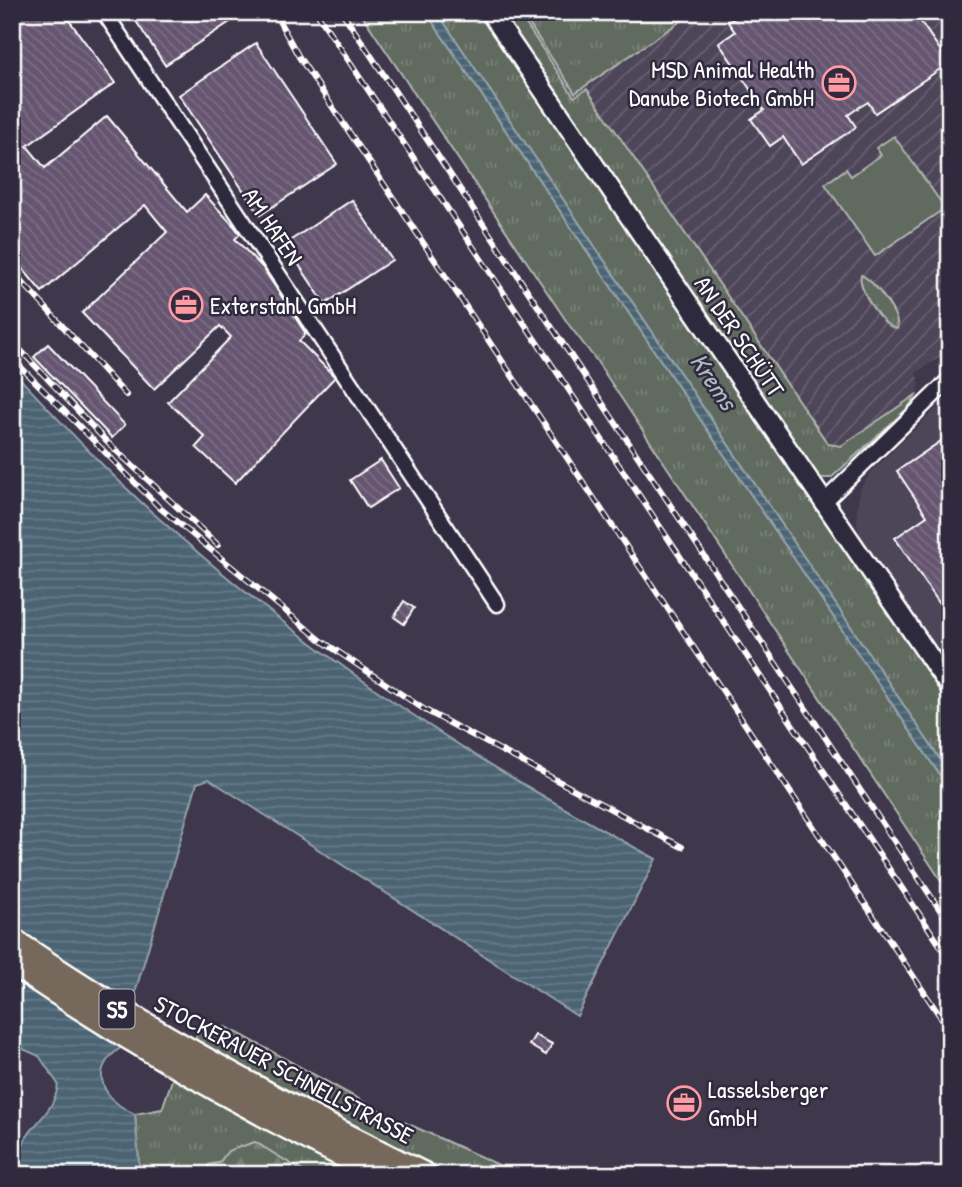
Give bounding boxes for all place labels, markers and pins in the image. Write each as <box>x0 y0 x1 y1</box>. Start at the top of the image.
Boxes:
place label: MSD Animal Health Danube Biotech GmbH <box>629 53 814 113</box>
office icon: MSD Animal Health Danube Biotech GmbH <box>820 64 858 102</box>
office icon: Exterstahl GmbH <box>167 286 205 324</box>
place label: Exterstahl GmbH <box>210 289 356 321</box>
place label: Lasselsberger GmbH <box>708 1073 828 1133</box>
office icon: Lasselsberger GmbH <box>665 1084 703 1122</box>

